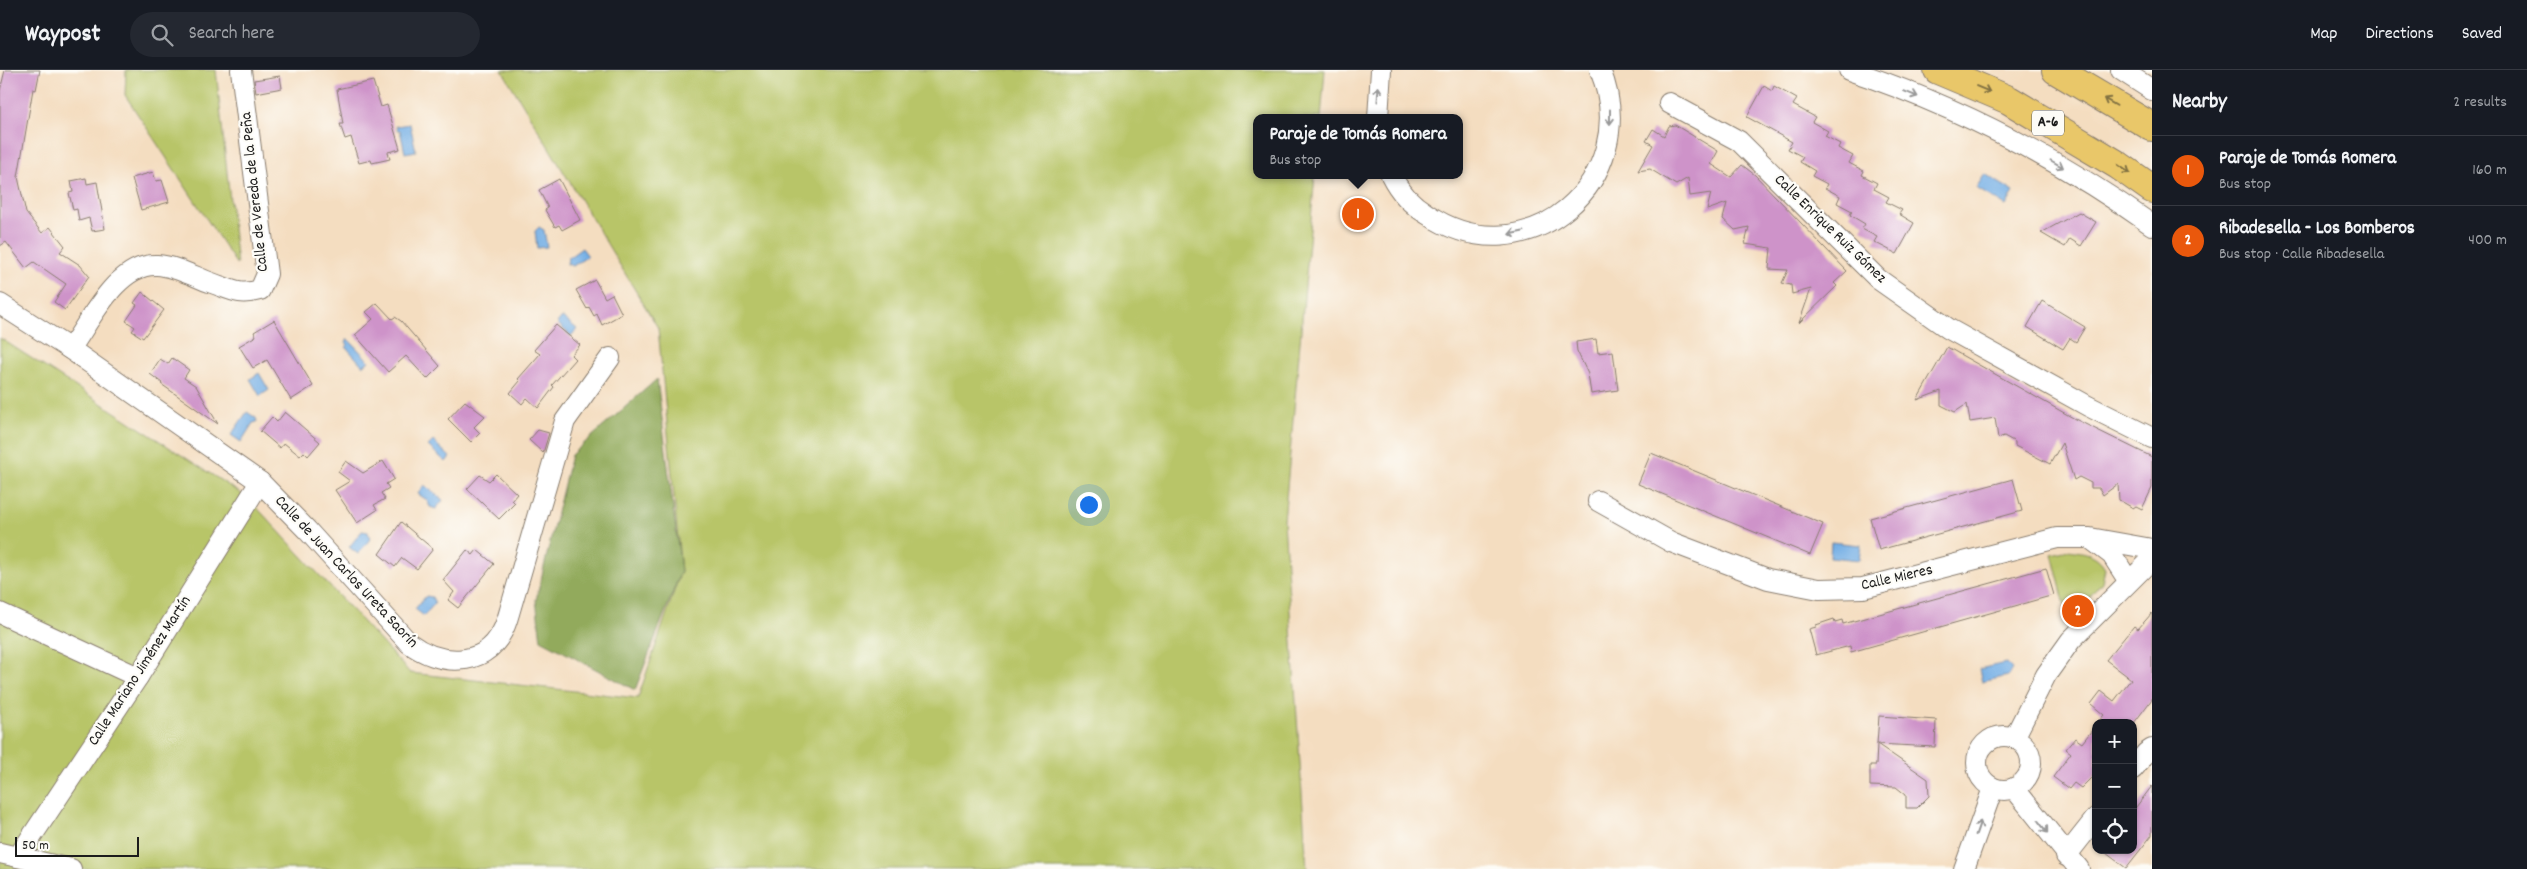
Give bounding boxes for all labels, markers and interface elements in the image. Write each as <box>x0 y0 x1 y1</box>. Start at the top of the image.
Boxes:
search box <box>130 12 480 57</box>
text: Waypost <box>25 18 100 52</box>
icon: search <box>148 21 176 49</box>
text: Search here <box>188 21 274 48</box>
text: Map <box>2310 22 2337 47</box>
text: Directions <box>2365 22 2434 47</box>
text: Saved <box>2462 22 2502 47</box>
one-way arrow <box>1975 84 1990 94</box>
one-way arrow <box>1373 86 1383 102</box>
text: Nearby <box>2172 88 2227 118</box>
one-way arrow <box>1903 89 1918 99</box>
text: 2 results <box>2453 91 2507 114</box>
one-way arrow <box>2104 96 2118 106</box>
one-way arrow <box>1605 108 1615 125</box>
street label: Calle de Vereda de la Peña <box>235 110 275 273</box>
road number: A-6 <box>2032 110 2064 136</box>
popup <box>1253 114 1463 179</box>
text: Paraje de Tomás Romera <box>1269 122 1447 149</box>
text: Paraje de Tomás Romera <box>2219 146 2396 173</box>
text: Bus stop <box>1269 149 1321 172</box>
one-way arrow <box>2050 159 2064 169</box>
text: 1 <box>2186 159 2190 182</box>
text: 160 m <box>2472 159 2507 182</box>
one-way arrow <box>2117 164 2131 174</box>
street label: Calle Enrique Ruiz Gómez <box>1769 169 1891 289</box>
text: Bus stop <box>2219 173 2271 196</box>
pin: 1 <box>1342 195 1374 233</box>
text: Ribadesella - Los Bomberos <box>2219 216 2415 243</box>
one-way arrow <box>1508 228 1524 238</box>
text: 2 <box>2185 229 2192 252</box>
text: 400 m <box>2468 229 2507 252</box>
text: Bus stop · Calle Ribadesella <box>2219 243 2384 266</box>
street label: Calle de Juan Carlos Ureta Saorín <box>269 490 423 654</box>
your location <box>1076 492 1102 518</box>
street label: Calle Mieres <box>1859 559 1935 597</box>
street label: Calle Mariano Jiménez Martín <box>83 591 197 751</box>
pin: 2 <box>2062 592 2094 630</box>
map controls <box>2092 719 2137 854</box>
button: + <box>2092 719 2137 764</box>
button: − <box>2092 764 2137 809</box>
button: locate <box>2092 809 2137 854</box>
one-way arrow <box>2038 820 2049 833</box>
one-way arrow <box>1974 821 1983 836</box>
scale bar <box>15 834 139 857</box>
text: 50 m <box>22 836 49 856</box>

